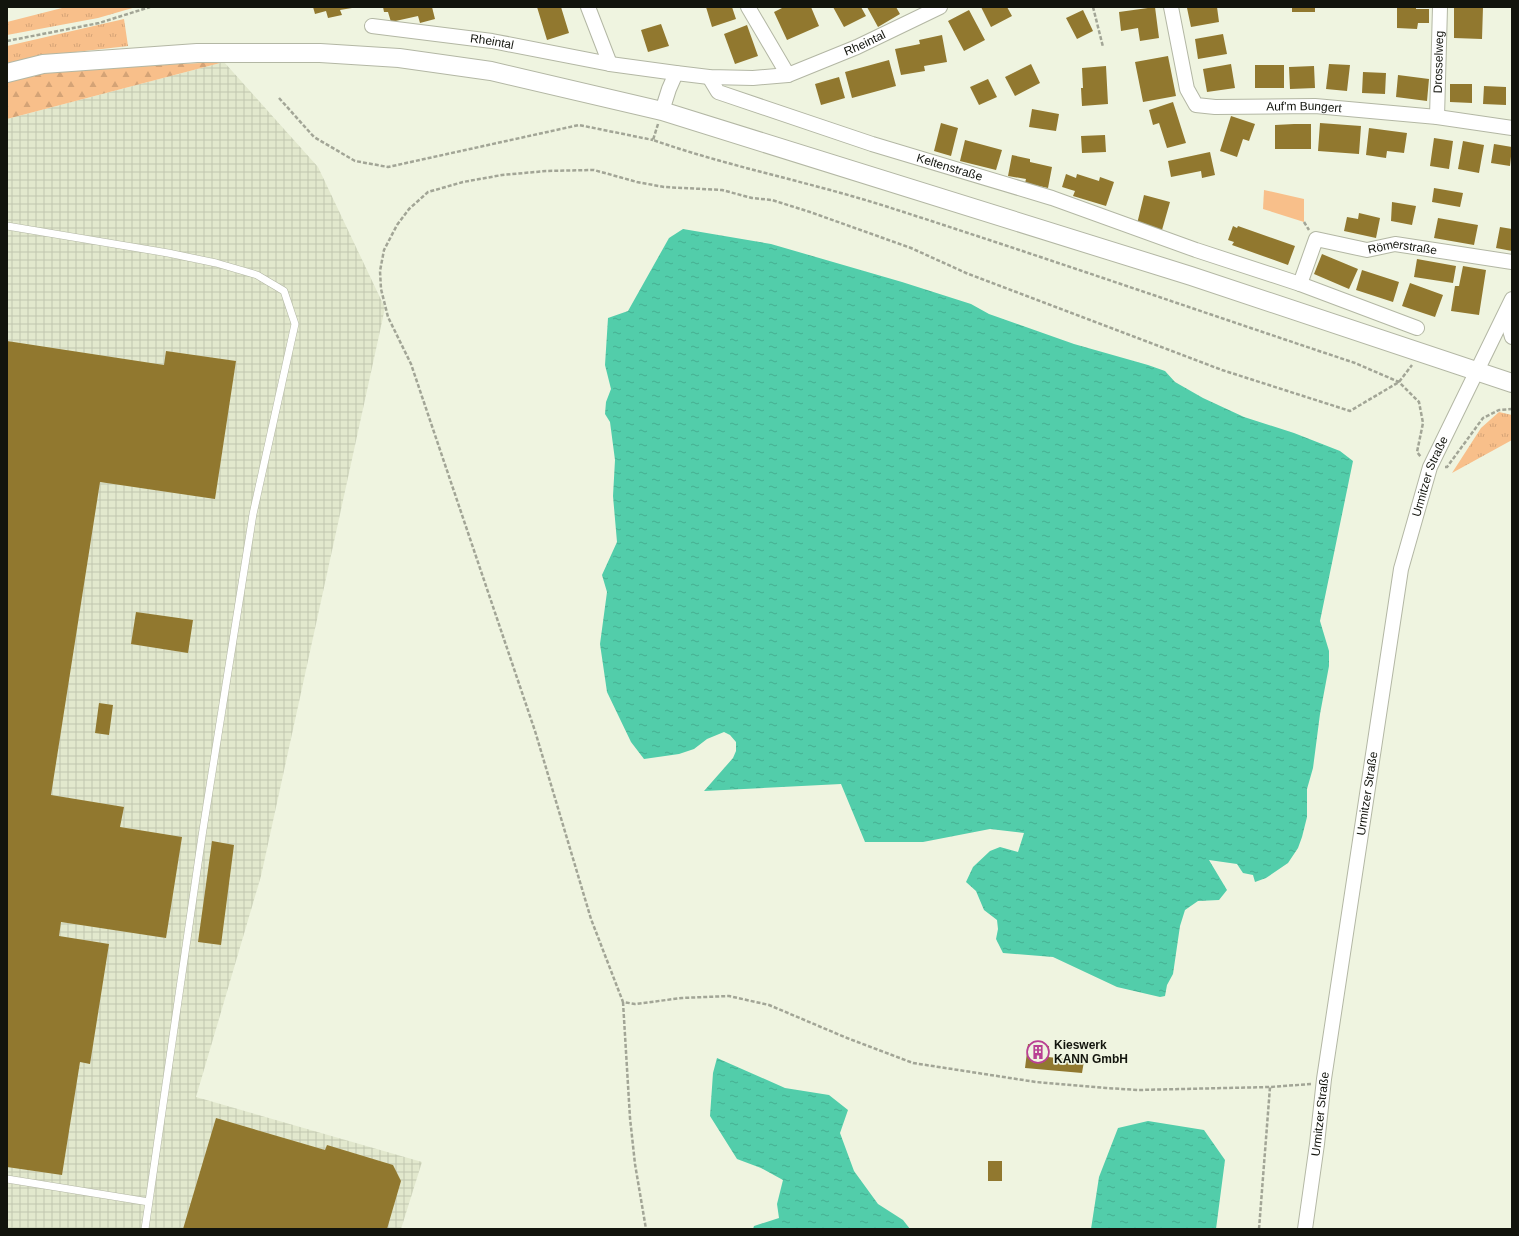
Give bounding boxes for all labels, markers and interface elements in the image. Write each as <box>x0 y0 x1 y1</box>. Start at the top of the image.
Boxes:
street label: Rheintal <box>842 27 888 59</box>
street label: Drosselweg <box>1431 30 1446 94</box>
street label: Rheintal <box>469 31 515 52</box>
street label: Auf'm Bungert <box>1266 99 1343 115</box>
street label: Keltenstraße <box>915 151 985 184</box>
street label: Römerstraße <box>1367 237 1438 257</box>
street label: Urmitzer Straße <box>1409 434 1451 518</box>
street label: Urmitzer Straße <box>1354 750 1380 836</box>
place label: Kieswerk KANN GmbH <box>1054 1038 1128 1066</box>
building icon: Kieswerk KANN GmbH <box>1025 1039 1051 1065</box>
street label: Urmitzer Straße <box>1308 1071 1332 1157</box>

